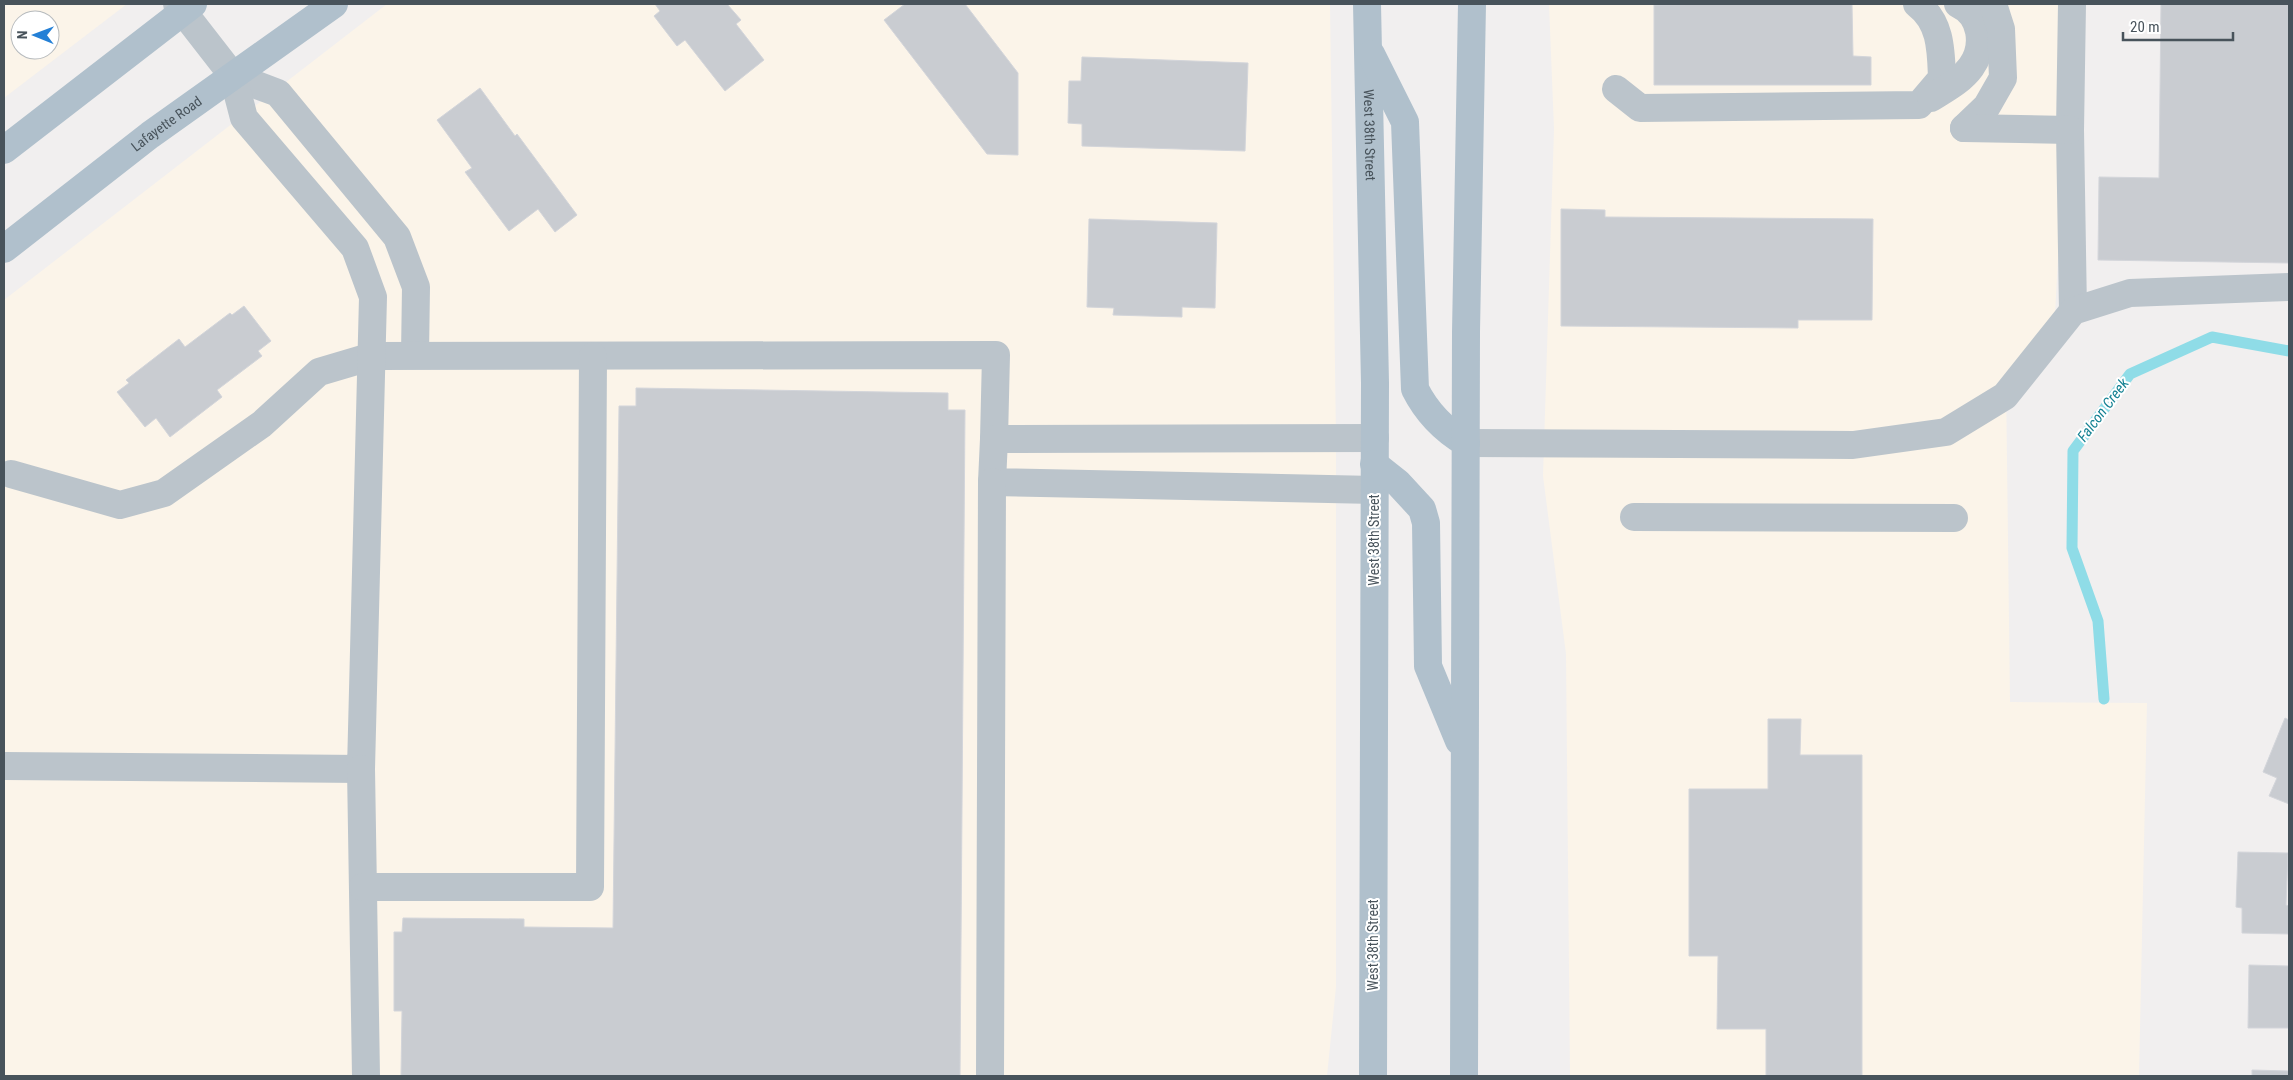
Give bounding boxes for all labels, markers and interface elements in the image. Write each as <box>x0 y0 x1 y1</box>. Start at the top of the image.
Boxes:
north arrow <box>10 10 60 60</box>
scale bar <box>2123 10 2233 42</box>
text: 20 m <box>2130 18 2160 36</box>
text: N <box>14 30 30 39</box>
street label: West 38th Street <box>1361 89 1379 181</box>
street label: Lafayette Road <box>128 93 205 155</box>
water label: Falcon Creek <box>2073 375 2133 445</box>
street label: West 38th Street <box>1366 494 1382 586</box>
street label: West 38th Street <box>1365 899 1381 991</box>

